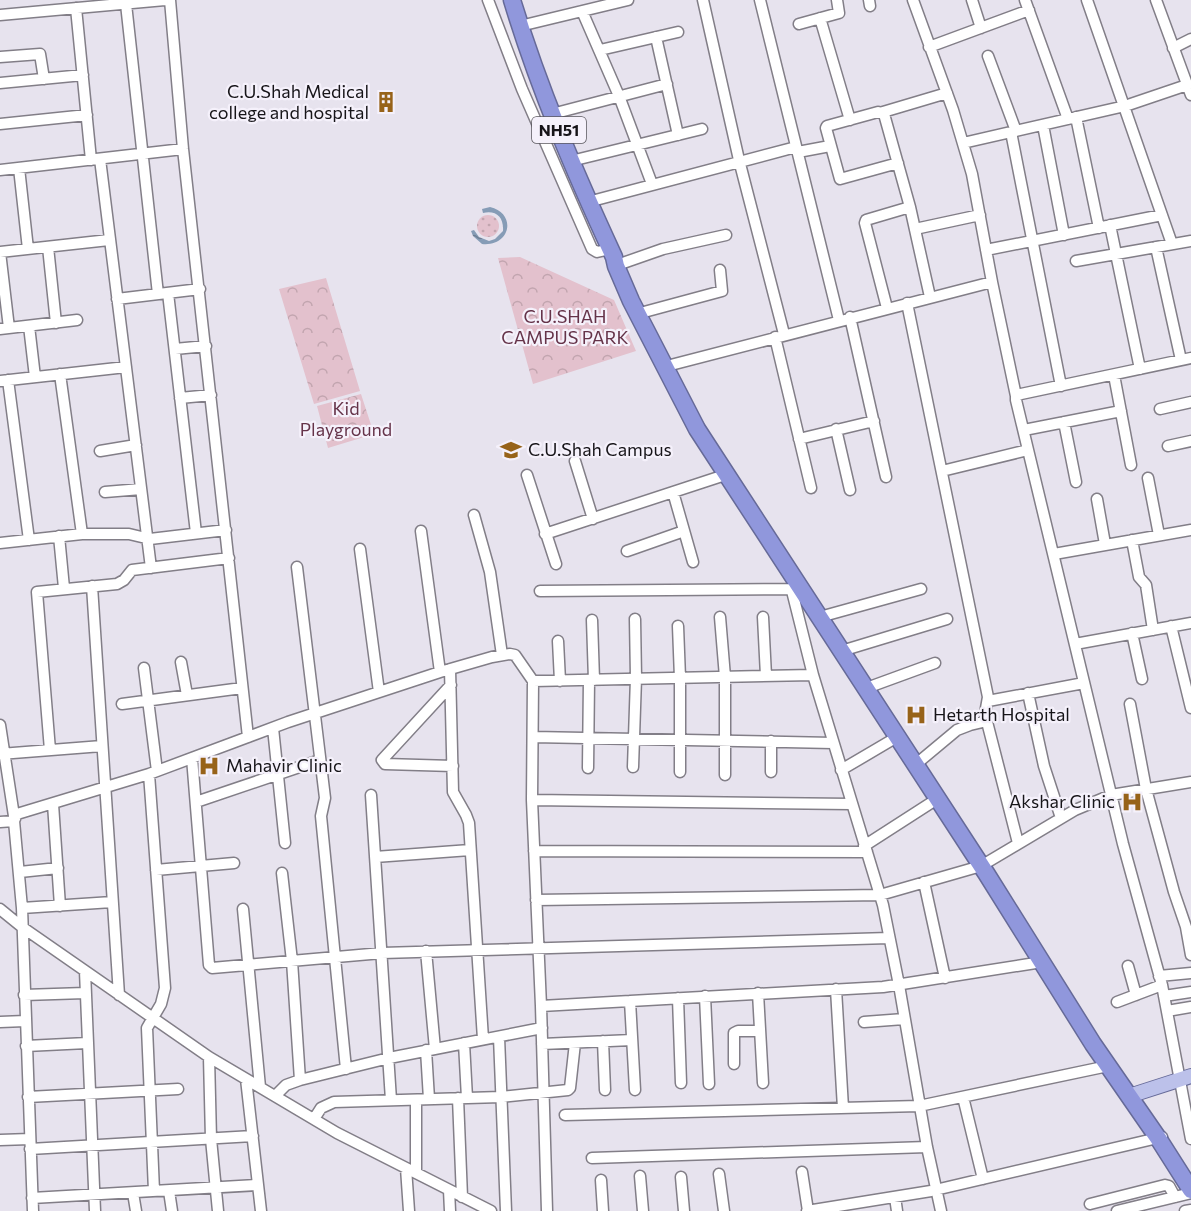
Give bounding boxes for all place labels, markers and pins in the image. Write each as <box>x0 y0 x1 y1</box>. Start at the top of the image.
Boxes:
place label: C.U.Shah Medical college and hospital <box>209 80 369 123</box>
building icon: C.U.Shah Medical college and hospital <box>374 90 398 114</box>
school or university icon: C.U.Shah Campus <box>499 438 523 462</box>
place label: C.U.Shah Campus <box>528 438 672 460</box>
hospital icon: Hetarth Hospital <box>904 703 928 727</box>
place label: Hetarth Hospital <box>933 703 1070 725</box>
hospital icon: Mahavir Clinic <box>197 754 221 778</box>
place label: Mahavir Clinic <box>226 754 342 776</box>
place label: Akshar Clinic <box>1009 790 1115 812</box>
hospital icon: Akshar Clinic <box>1120 790 1144 814</box>

